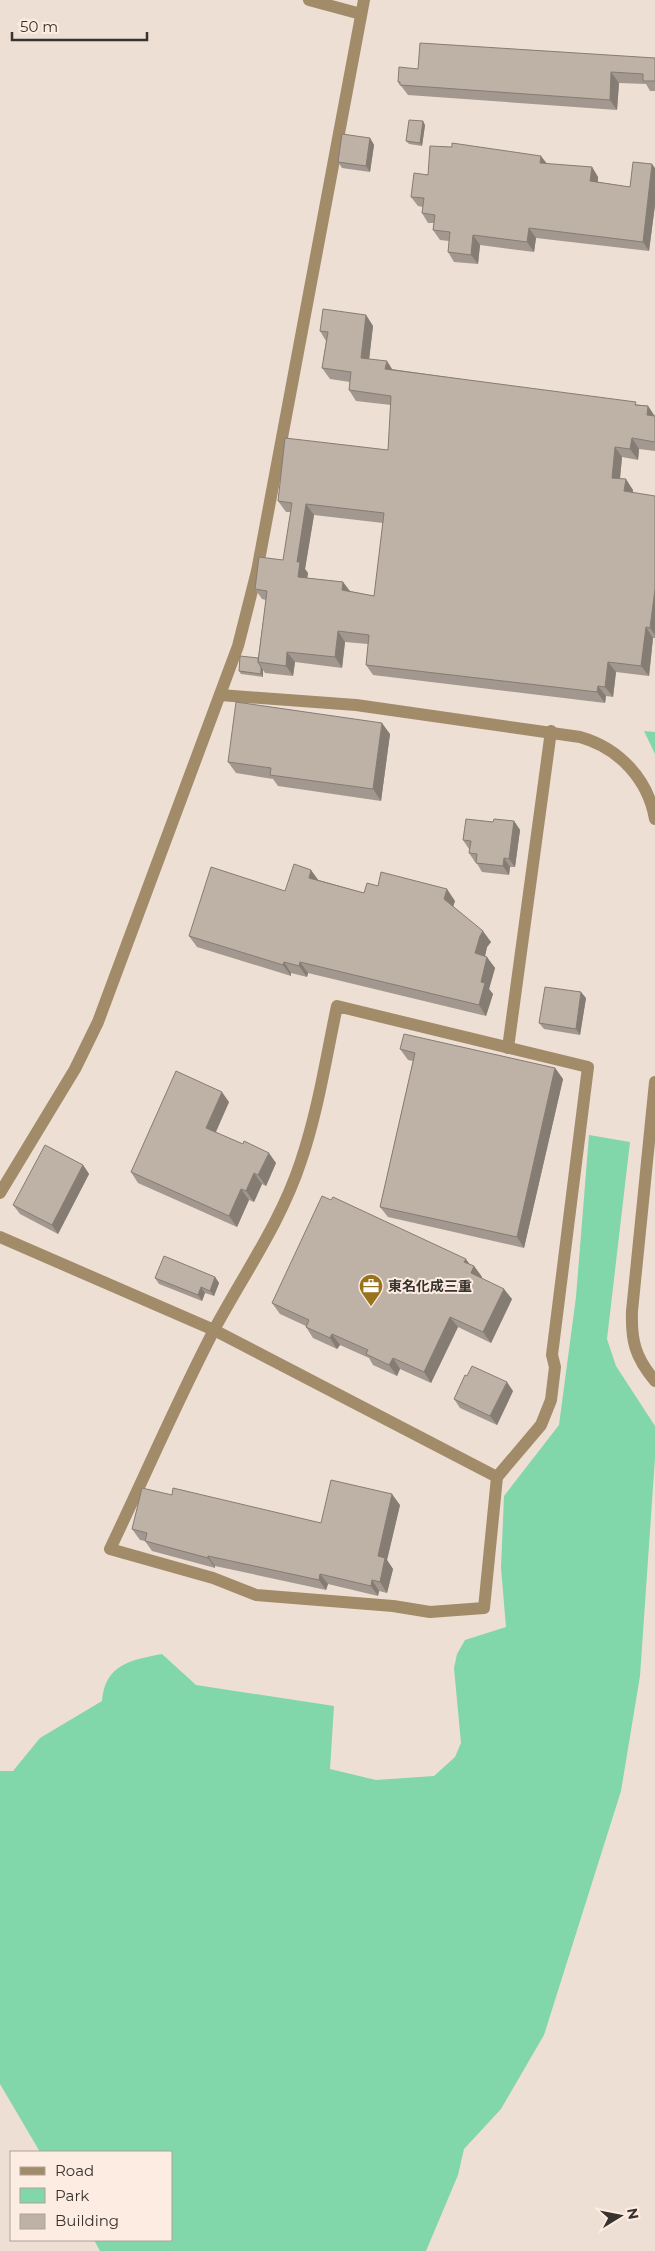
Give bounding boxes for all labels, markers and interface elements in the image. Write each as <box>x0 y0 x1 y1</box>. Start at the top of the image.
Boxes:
scale bar <box>12 10 148 42</box>
text: 50 m <box>20 17 58 36</box>
office icon: 東名化成三重 <box>358 1273 384 1307</box>
place label: 東名化成三重 <box>388 1277 472 1295</box>
legend <box>10 2151 172 2241</box>
text: Road <box>55 2161 94 2180</box>
text: Park <box>55 2186 89 2205</box>
north arrow <box>595 2191 645 2241</box>
text: N <box>623 2207 643 2221</box>
text: Building <box>55 2211 119 2230</box>

